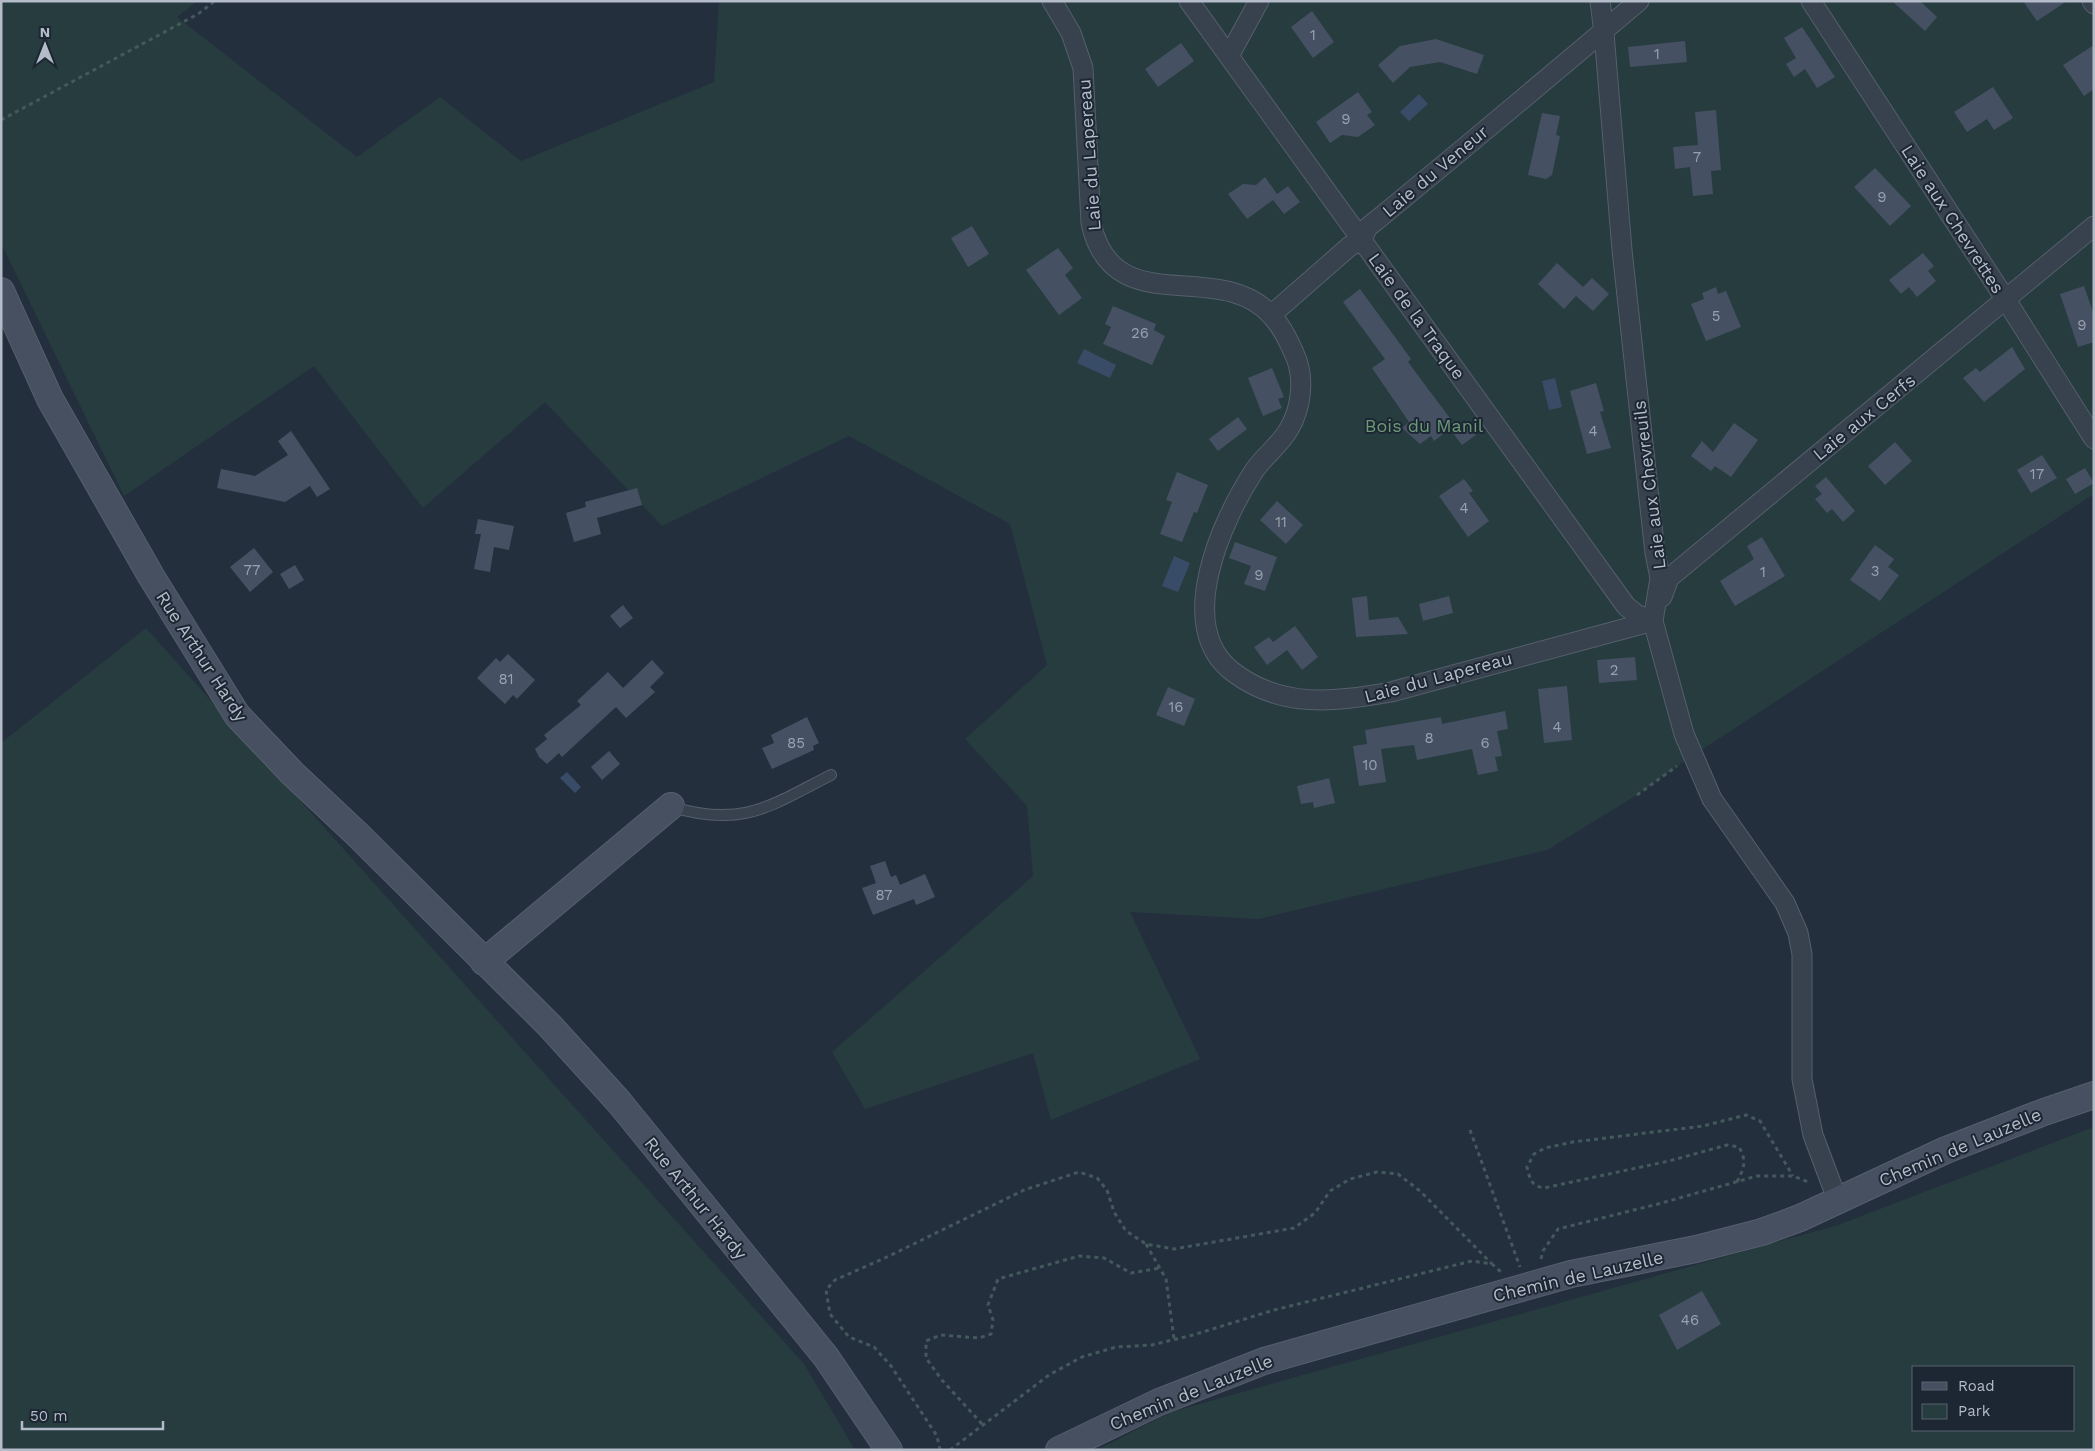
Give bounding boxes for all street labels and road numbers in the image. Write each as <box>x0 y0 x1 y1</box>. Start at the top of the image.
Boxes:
street label: Laie du Lapereau <box>1073 78 1105 232</box>
street label: Laie du Veneur <box>1378 121 1492 221</box>
street label: Laie aux Chevrettes <box>1897 141 2009 297</box>
street label: Laie de la Traque <box>1364 249 1470 383</box>
street label: Laie aux Cerfs <box>1809 369 1919 465</box>
street label: Laie aux Chevreuils <box>1628 399 1670 571</box>
street label: Rue Arthur Hardy <box>152 587 252 726</box>
street label: Laie du Lapereau <box>1362 647 1514 707</box>
street label: Chemin de Lauzelle <box>1876 1103 2044 1191</box>
street label: Rue Arthur Hardy <box>640 1133 752 1264</box>
street label: Chemin de Lauzelle <box>1491 1246 1665 1306</box>
street label: Chemin de Lauzelle <box>1106 1350 1276 1434</box>

